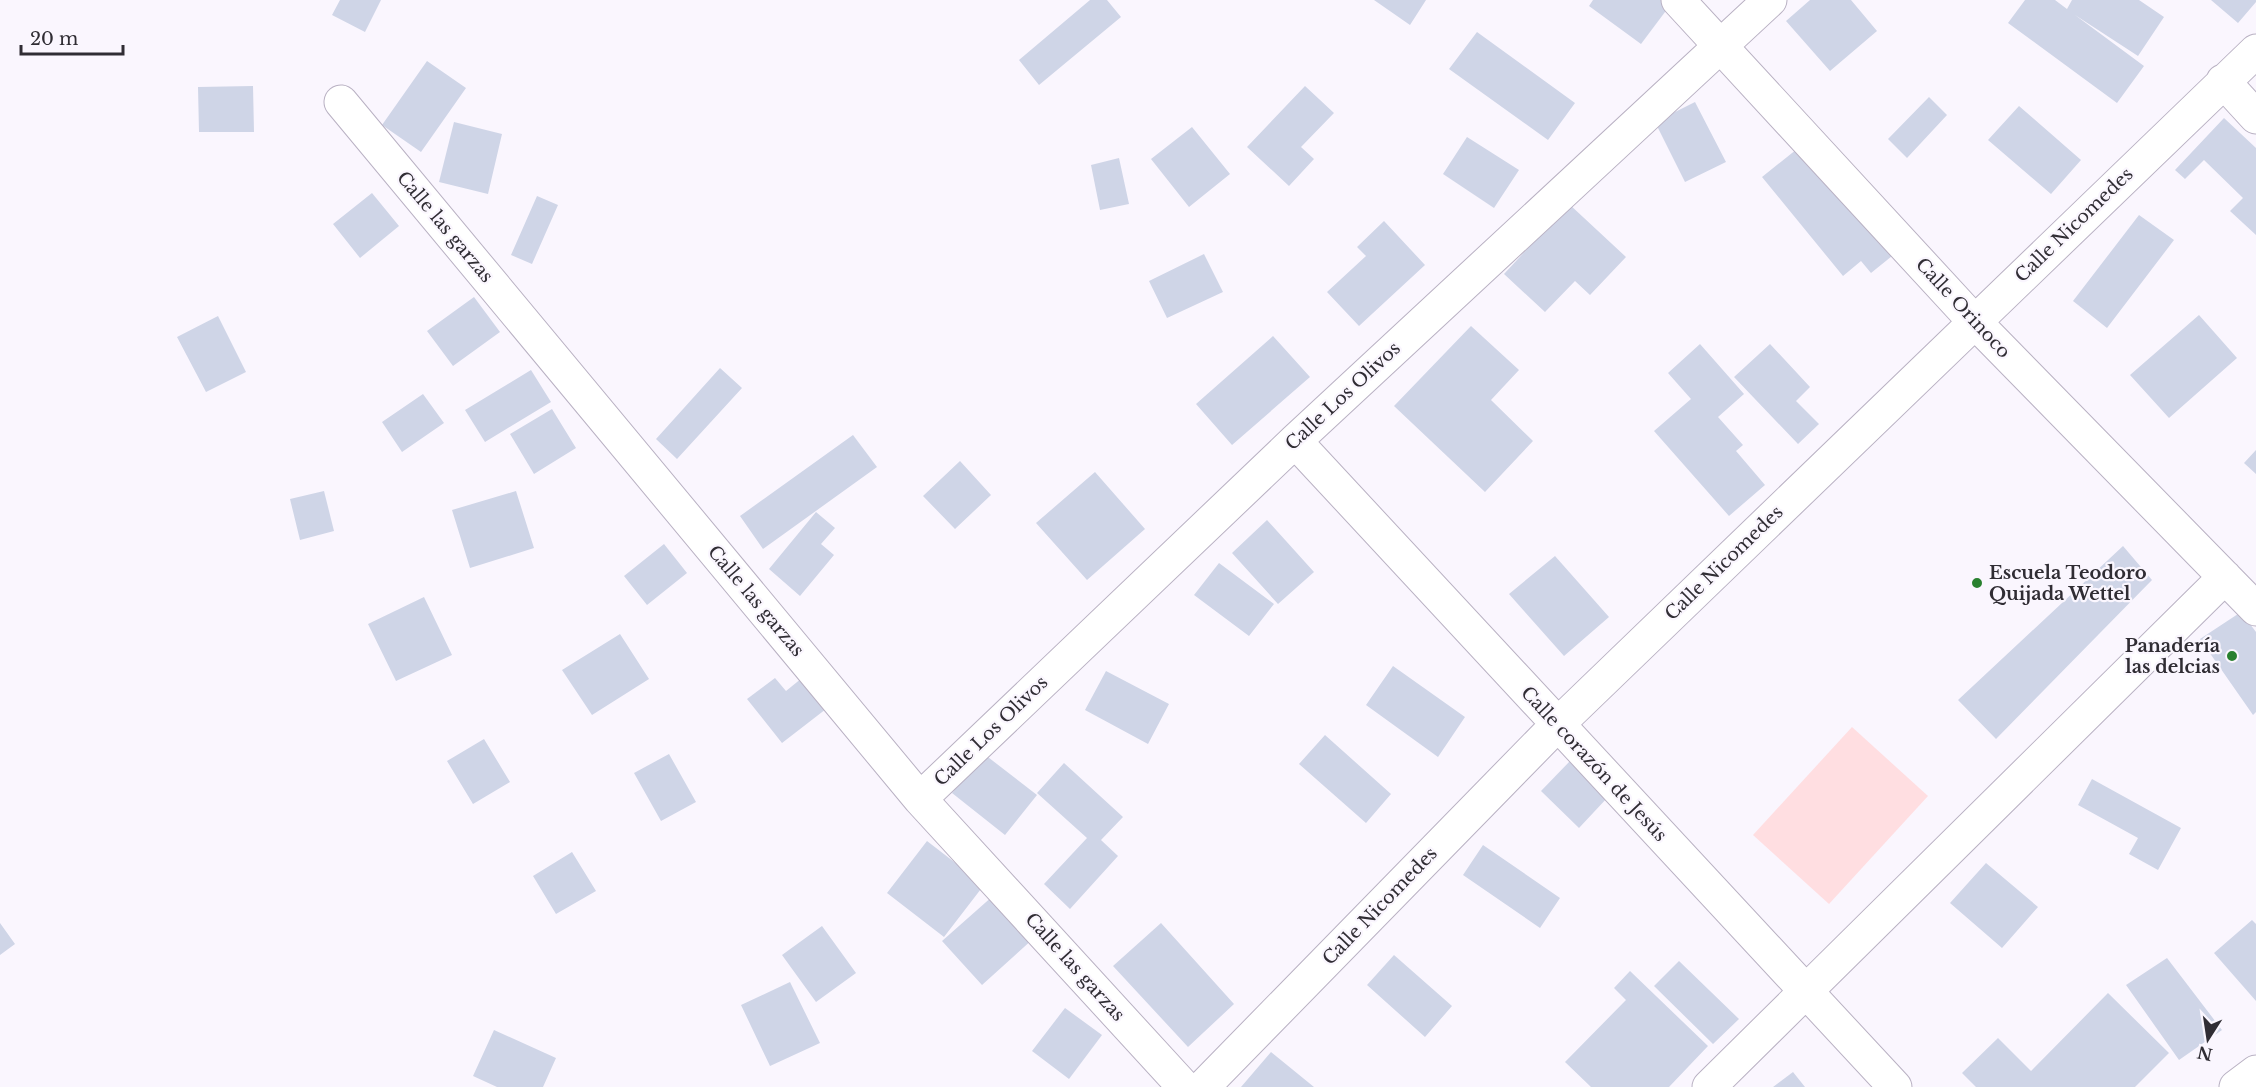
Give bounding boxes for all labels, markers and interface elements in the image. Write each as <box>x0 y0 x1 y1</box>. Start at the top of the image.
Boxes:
scale bar <box>21 18 123 56</box>
text: 20 m <box>30 28 78 50</box>
street label: Calle Nicomedes <box>2010 163 2138 287</box>
street label: Calle las garzas <box>392 167 498 287</box>
street label: Calle Orinoco <box>1911 253 2015 363</box>
street label: Calle Los Olivos <box>1281 337 1405 455</box>
street label: Calle Nicomedes <box>1660 501 1788 625</box>
street label: Calle las garzas <box>703 541 809 661</box>
place label: Escuela Teodoro Quijada Wettel <box>1989 562 2147 605</box>
marker: Escuela Teodoro Quijada Wettel <box>1970 576 1984 590</box>
place label: Panadería las delcias <box>2125 635 2221 678</box>
marker: Panadería las delcias <box>2225 649 2239 663</box>
street label: Calle Los Olivos <box>930 671 1052 791</box>
street label: Calle corazón de Jesús <box>1516 682 1672 846</box>
street label: Calle Nicomedes <box>1318 842 1442 970</box>
street label: Calle las garzas <box>1021 908 1129 1026</box>
north arrow <box>2178 1009 2238 1069</box>
text: N <box>2195 1042 2214 1065</box>

